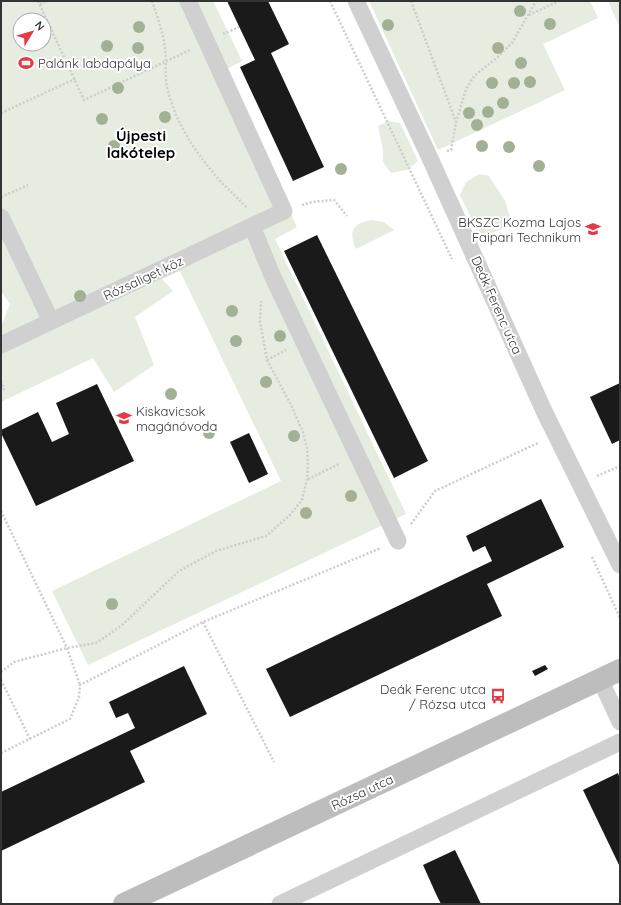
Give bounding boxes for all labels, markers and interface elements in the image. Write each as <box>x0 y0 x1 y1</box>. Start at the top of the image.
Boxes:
north arrow <box>12 12 52 52</box>
text: N <box>32 18 48 33</box>
sports icon: Palánk labdapálya <box>17 54 35 72</box>
place label: Palánk labdapálya <box>38 55 151 71</box>
district label: Újpesti lakótelep <box>107 126 175 162</box>
place label: BKSZC Kozma Lajos Faipari Technikum <box>458 214 581 245</box>
school or university icon: BKSZC Kozma Lajos Faipari Technikum <box>584 220 602 238</box>
street label: Rózsaliget köz <box>100 252 186 304</box>
street label: Deák Ferenc utca <box>468 253 526 357</box>
place label: Kiskavicsok magánóvoda <box>136 403 217 434</box>
school or university icon: Kiskavicsok magánóvoda <box>115 409 133 427</box>
place label: Deák Ferenc utca / Rózsa utca <box>380 681 486 712</box>
bus stop icon: Deák Ferenc utca / Rózsa utca <box>489 687 507 705</box>
street label: Rózsa utca <box>328 771 396 813</box>

